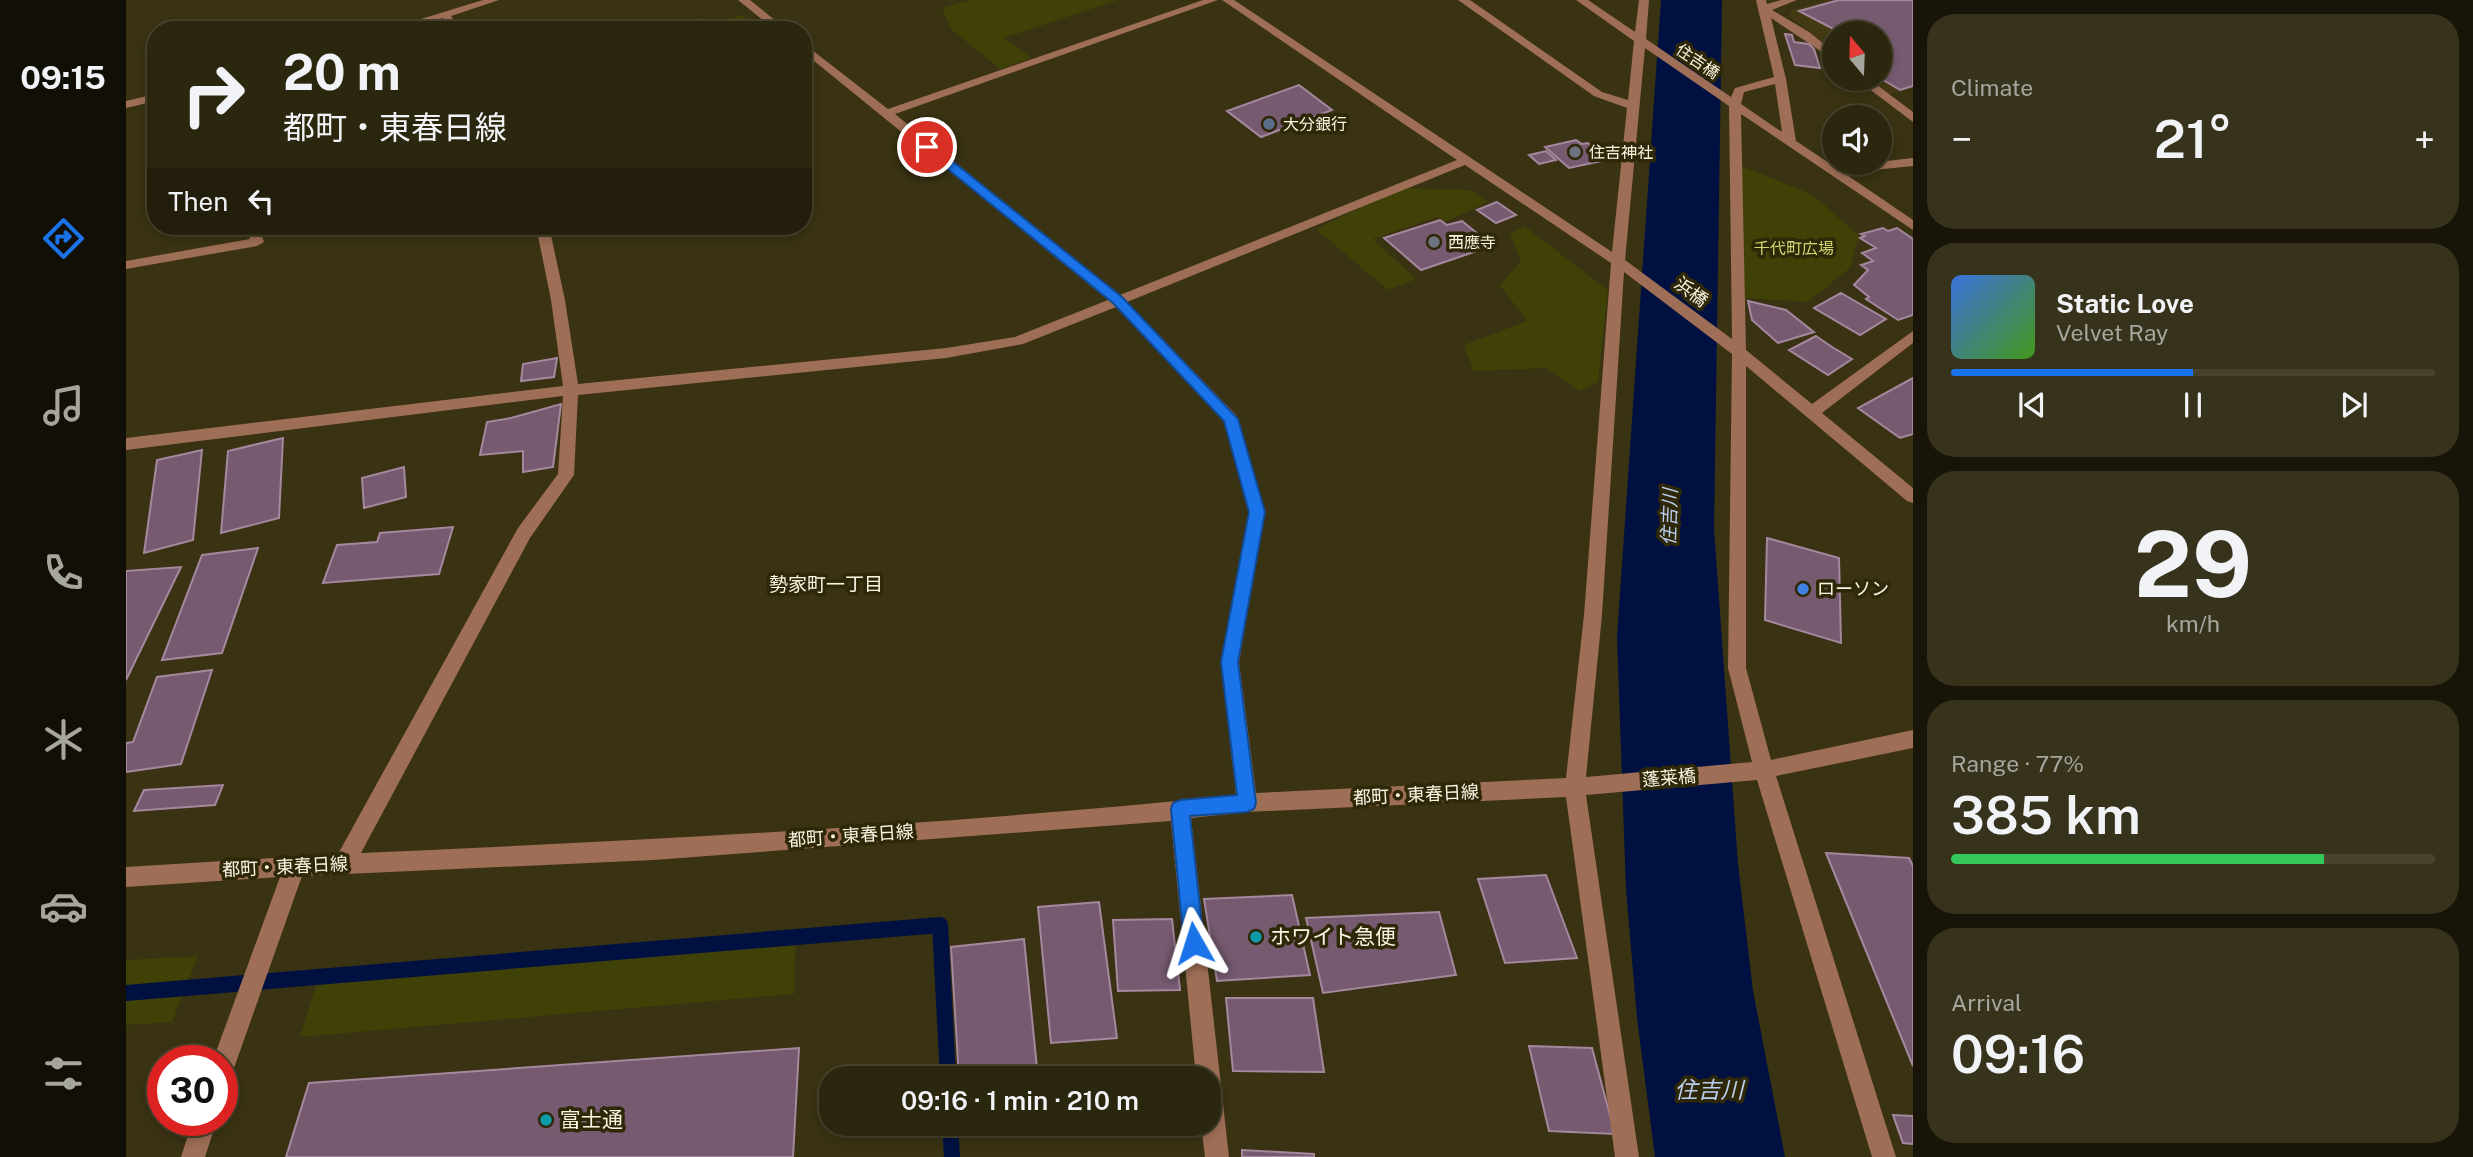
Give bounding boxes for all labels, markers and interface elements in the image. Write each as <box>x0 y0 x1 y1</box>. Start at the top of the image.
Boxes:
north arrow <box>1822 21 1892 91</box>
map controls <box>1822 21 1892 175</box>
street label: 住吉橋 <box>1673 40 1723 83</box>
text: 20 m <box>283 43 401 101</box>
icon: right <box>168 49 259 140</box>
text: 09:15 <box>20 59 106 96</box>
text: Climate <box>1951 74 2033 101</box>
button: sound <box>1822 105 1892 175</box>
text: 都町・東春日線 <box>283 109 507 146</box>
text: 21° <box>2154 109 2232 170</box>
place label: 大分銀行 <box>1283 115 1347 134</box>
marker: 大分銀行 <box>1261 116 1277 132</box>
pin <box>897 117 957 177</box>
text: − <box>1951 117 1972 162</box>
text: + <box>2414 117 2435 162</box>
icon: arrive <box>908 128 946 166</box>
place label: 住吉神社 <box>1589 143 1653 162</box>
marker: 住吉神社 <box>1567 144 1583 160</box>
icon: left <box>242 182 280 220</box>
text: Then <box>168 186 228 217</box>
icon: directions <box>39 214 88 263</box>
place label: 西應寺 <box>1448 233 1496 252</box>
marker: 西應寺 <box>1426 234 1442 250</box>
park label: 千代町広場 <box>1754 239 1834 258</box>
street label: 浜橋 <box>1671 272 1712 311</box>
text: Static Love <box>2056 288 2194 319</box>
text: Velvet Ray <box>2056 319 2168 346</box>
icon: music <box>39 381 88 430</box>
icon: previous <box>2013 386 2051 424</box>
icon: pause <box>2174 386 2212 424</box>
icon: next <box>2335 386 2373 424</box>
water label: 住吉川 <box>1657 486 1681 546</box>
text: 29 <box>2134 511 2252 617</box>
icon: phone <box>39 548 88 597</box>
district label: 勢家町一丁目 <box>769 573 883 595</box>
place label: ローソン <box>1817 578 1889 599</box>
marker: ローソン <box>1795 581 1811 597</box>
text: km/h <box>2166 610 2220 637</box>
icon: climate <box>39 715 88 764</box>
text: Range · 77% <box>1951 750 2084 777</box>
street label: 蓬莱橋 <box>1641 765 1697 790</box>
street label: 都町・東春日線 <box>1353 781 1479 808</box>
text: 385 km <box>1951 785 2141 846</box>
street label: 都町・東春日線 <box>787 821 915 850</box>
street label: 都町・東春日線 <box>222 853 348 880</box>
icon: car <box>39 882 88 931</box>
position arrow <box>1157 906 1231 980</box>
place label: ホワイト急便 <box>1270 924 1396 949</box>
marker: ホワイト急便 <box>1248 929 1264 945</box>
text: Arrival <box>1951 989 2022 1016</box>
text: 09:16 <box>1951 1024 2085 1085</box>
speed limit sign: 30 <box>147 1045 238 1136</box>
icon: filters <box>39 1049 88 1098</box>
water label: 住吉川 <box>1675 1076 1747 1103</box>
text: 09:16 · 1 min · 210 m <box>901 1085 1139 1116</box>
place label: 富士通 <box>560 1107 623 1132</box>
marker: 富士通 <box>538 1112 554 1128</box>

